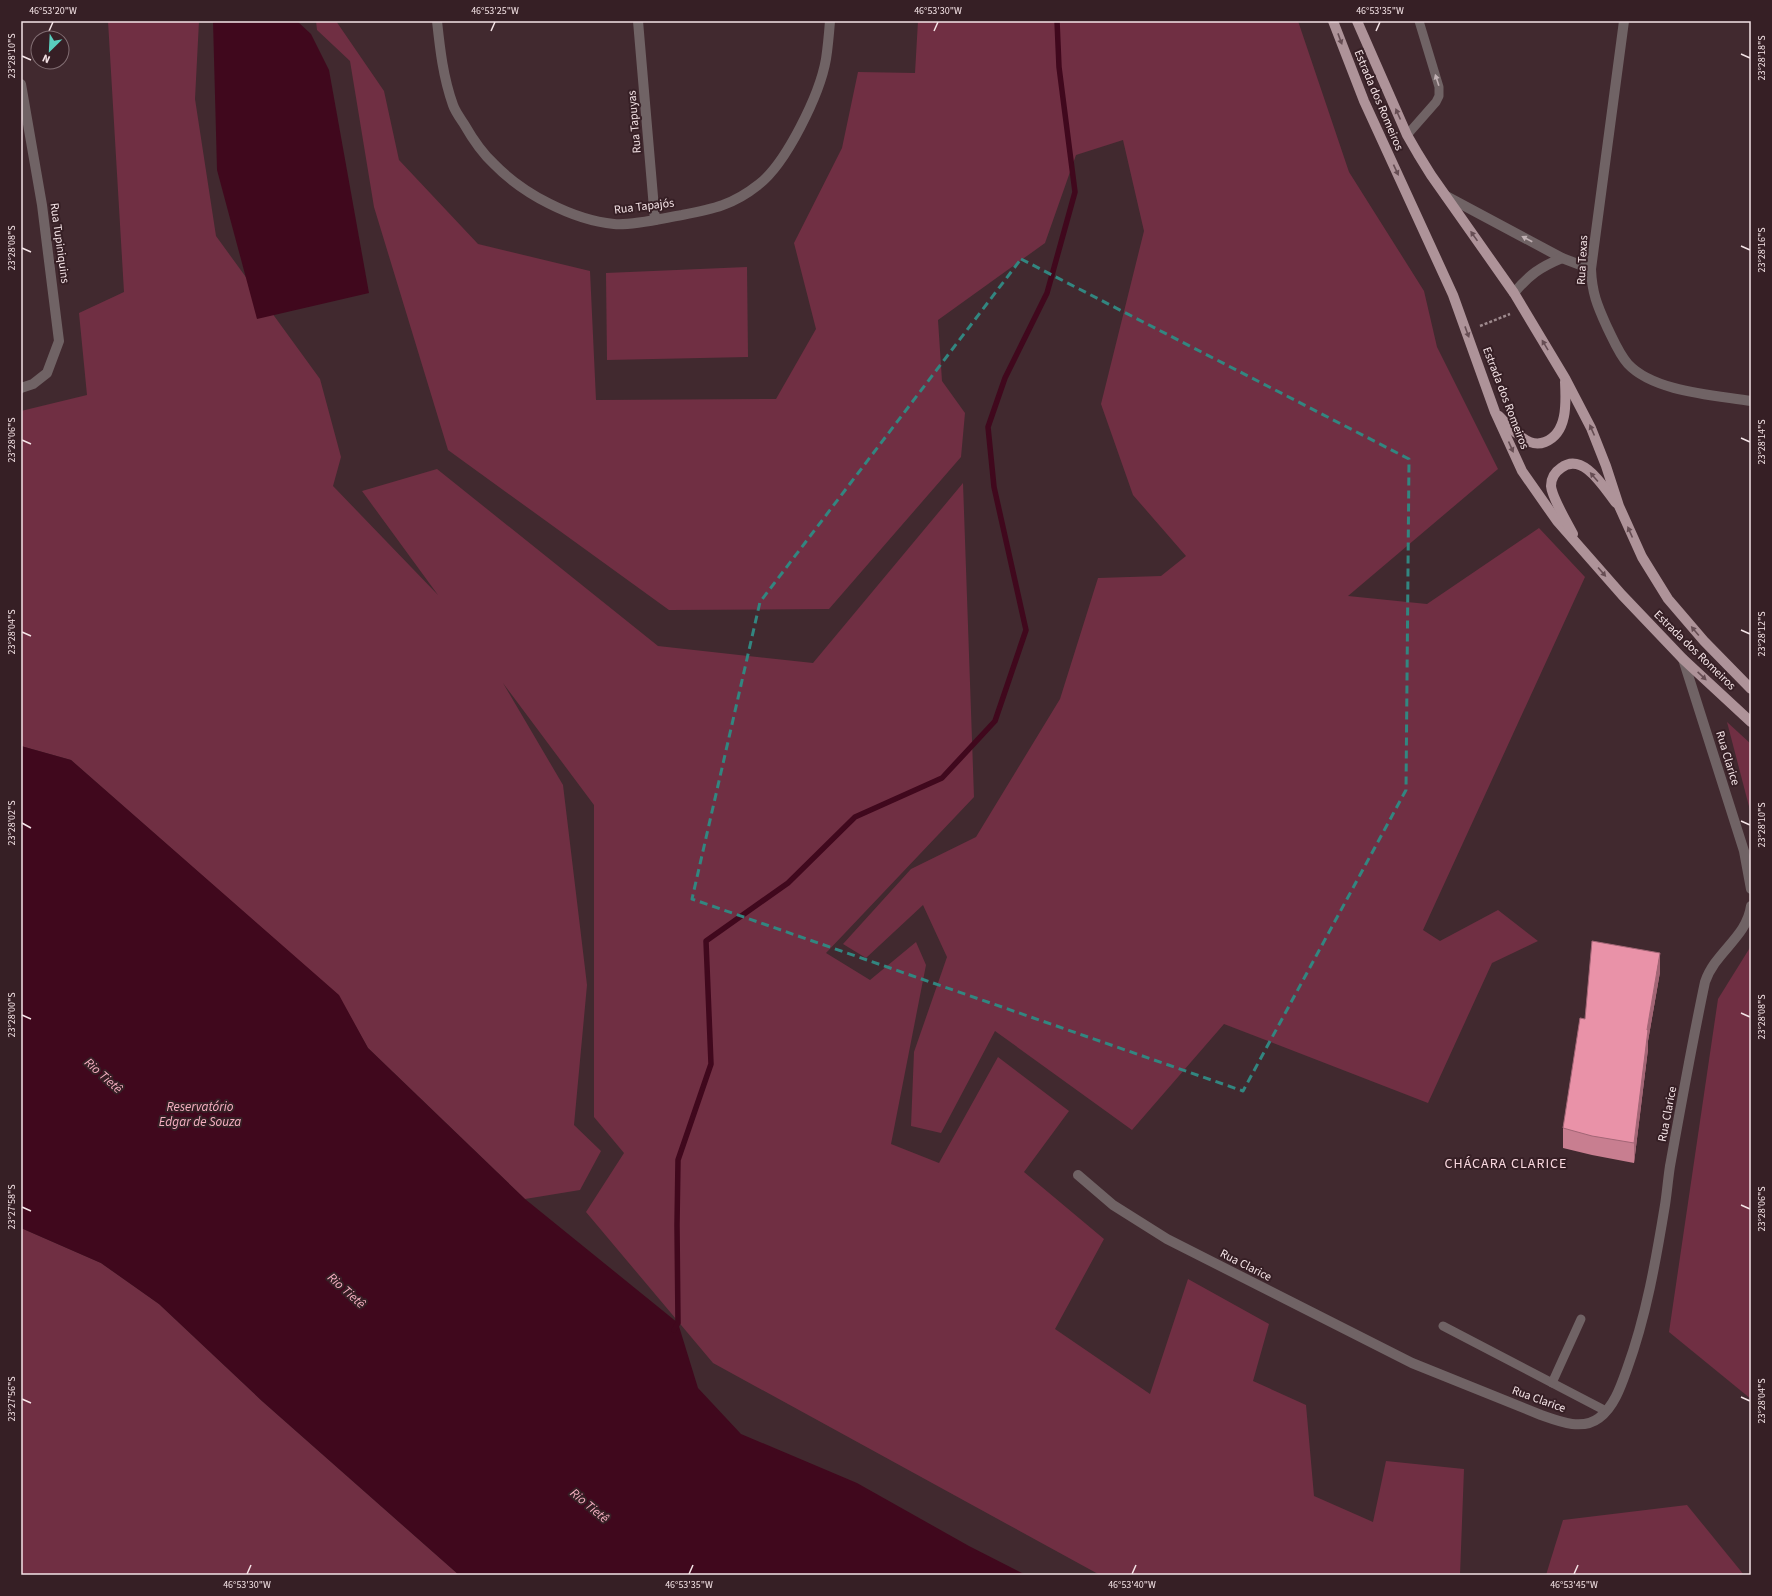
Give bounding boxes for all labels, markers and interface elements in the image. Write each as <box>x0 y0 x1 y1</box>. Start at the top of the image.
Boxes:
text: 46°53'20"W <box>29 4 77 18</box>
text: 46°53'25"W <box>471 4 519 18</box>
text: 46°53'30"W <box>914 4 962 18</box>
text: 46°53'35"W <box>1356 4 1404 18</box>
north arrow <box>30 30 70 70</box>
text: 23°28'10"S <box>5 33 19 79</box>
one-way arrow <box>1337 33 1343 45</box>
text: 23°28'18"S <box>1755 35 1769 81</box>
street label: Estrada dos Romeiros <box>1350 47 1408 153</box>
text: N <box>40 50 53 67</box>
one-way arrow <box>1433 74 1439 86</box>
street label: Rua Tapuyas <box>623 90 646 154</box>
one-way arrow <box>1395 108 1401 120</box>
one-way arrow <box>1393 164 1399 175</box>
street label: Rua Tapajós <box>613 194 675 219</box>
street label: Rua Tupiniquins <box>45 202 74 284</box>
text: 23°28'08"S <box>5 225 19 271</box>
text: 23°28'16"S <box>1755 227 1769 273</box>
one-way arrow <box>1470 231 1478 241</box>
street label: Rua Texas <box>1573 235 1592 285</box>
one-way arrow <box>1521 236 1533 243</box>
one-way arrow <box>1464 326 1470 338</box>
one-way arrow <box>1542 339 1549 351</box>
street label: Estrada dos Romeiros <box>1478 345 1533 452</box>
text: 23°28'06"S <box>5 417 19 463</box>
text: 23°28'14"S <box>1755 419 1769 465</box>
one-way arrow <box>1589 425 1595 436</box>
one-way arrow <box>1508 442 1514 453</box>
one-way arrow <box>1590 471 1599 482</box>
one-way arrow <box>1627 525 1633 537</box>
one-way arrow <box>1598 567 1607 578</box>
street label: Estrada dos Romeiros <box>1650 607 1740 694</box>
text: 23°28'04"S <box>5 609 19 655</box>
text: 23°28'12"S <box>1755 611 1769 657</box>
one-way arrow <box>1691 625 1700 636</box>
one-way arrow <box>1697 672 1707 681</box>
street label: Rua Clarice <box>1711 729 1744 787</box>
text: 23°28'02"S <box>5 800 19 846</box>
text: 23°28'10"S <box>1755 802 1769 848</box>
text: 23°28'00"S <box>5 992 19 1038</box>
text: 23°28'08"S <box>1755 994 1769 1040</box>
water label: Rio Tietê <box>80 1054 127 1098</box>
street label: Rua Clarice <box>1654 1085 1681 1143</box>
water label: Reservatório Edgar de Souza <box>159 1098 241 1131</box>
district label: CHÁCARA CLARICE <box>1445 1154 1567 1174</box>
text: 23°27'58"S <box>5 1184 19 1230</box>
text: 23°28'06"S <box>1755 1186 1769 1232</box>
street label: Rua Clarice <box>1217 1245 1275 1286</box>
water label: Rio Tietê <box>323 1269 370 1313</box>
text: 23°27'56"S <box>5 1376 19 1422</box>
text: 23°28'04"S <box>1755 1378 1769 1424</box>
street label: Rua Clarice <box>1510 1382 1568 1417</box>
water label: Rio Tietê <box>566 1484 613 1528</box>
text: 46°53'30"W <box>223 1578 271 1592</box>
text: 46°53'35"W <box>665 1578 713 1592</box>
text: 46°53'40"W <box>1108 1578 1156 1592</box>
text: 46°53'45"W <box>1550 1578 1598 1592</box>

